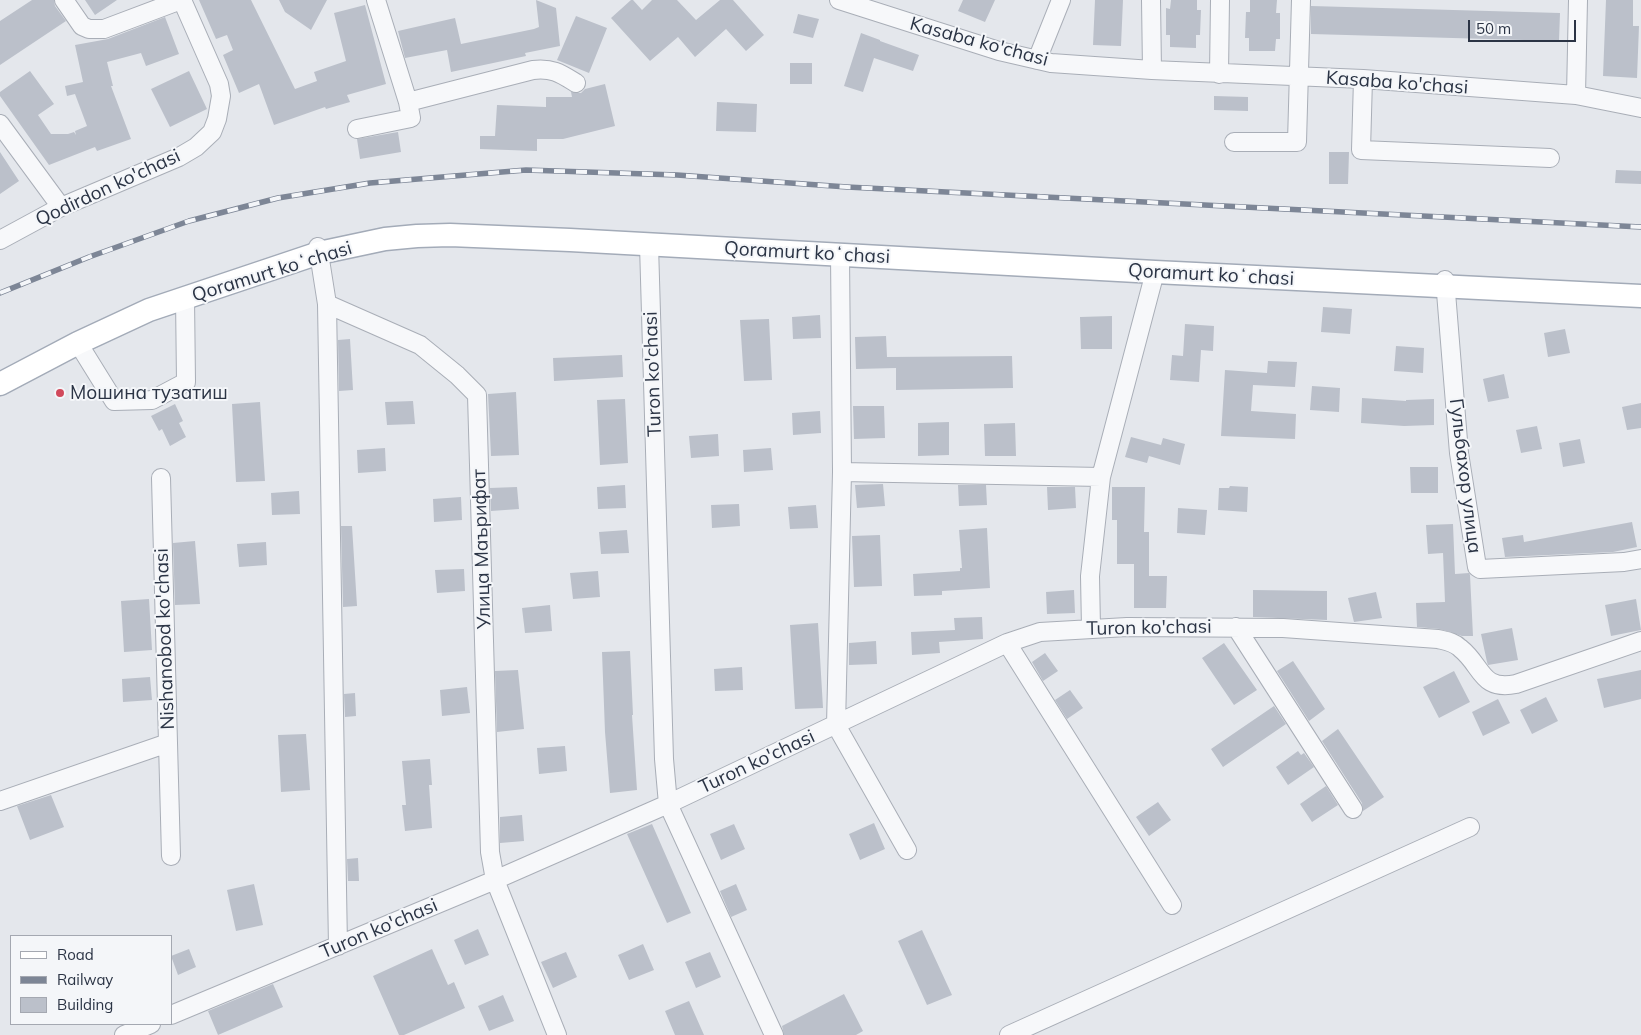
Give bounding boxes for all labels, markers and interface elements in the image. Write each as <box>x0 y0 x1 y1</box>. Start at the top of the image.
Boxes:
scale bar <box>1471 10 1578 42</box>
street label: Kasaba ko'chasi <box>907 13 1051 71</box>
text: 50 m <box>1476 19 1511 38</box>
street label: Kasaba ko'chasi <box>1325 67 1469 99</box>
street label: Qodirdon ko'chasi <box>32 144 184 232</box>
street label: Qoramurt koʻchasi <box>189 237 355 307</box>
street label: Qoramurt koʻchasi <box>723 237 891 269</box>
street label: Qoramurt koʻchasi <box>1127 259 1295 291</box>
street label: Turon ko'chasi <box>639 311 667 437</box>
place label: Мошина тузатиш <box>70 382 228 404</box>
marker: Мошина тузатиш <box>54 387 66 399</box>
street label: Гульбахор улица <box>1444 397 1486 555</box>
street label: Улица Маърифат <box>468 469 496 629</box>
street label: Nishanobod ko'chasi <box>150 548 180 730</box>
street label: Turon ko'chasi <box>1086 616 1212 640</box>
street label: Turon ko'chasi <box>695 725 819 799</box>
street label: Turon ko'chasi <box>317 894 441 964</box>
legend <box>10 935 172 1025</box>
text: Road <box>57 945 94 964</box>
text: Railway <box>57 970 113 989</box>
text: Building <box>57 995 113 1014</box>

